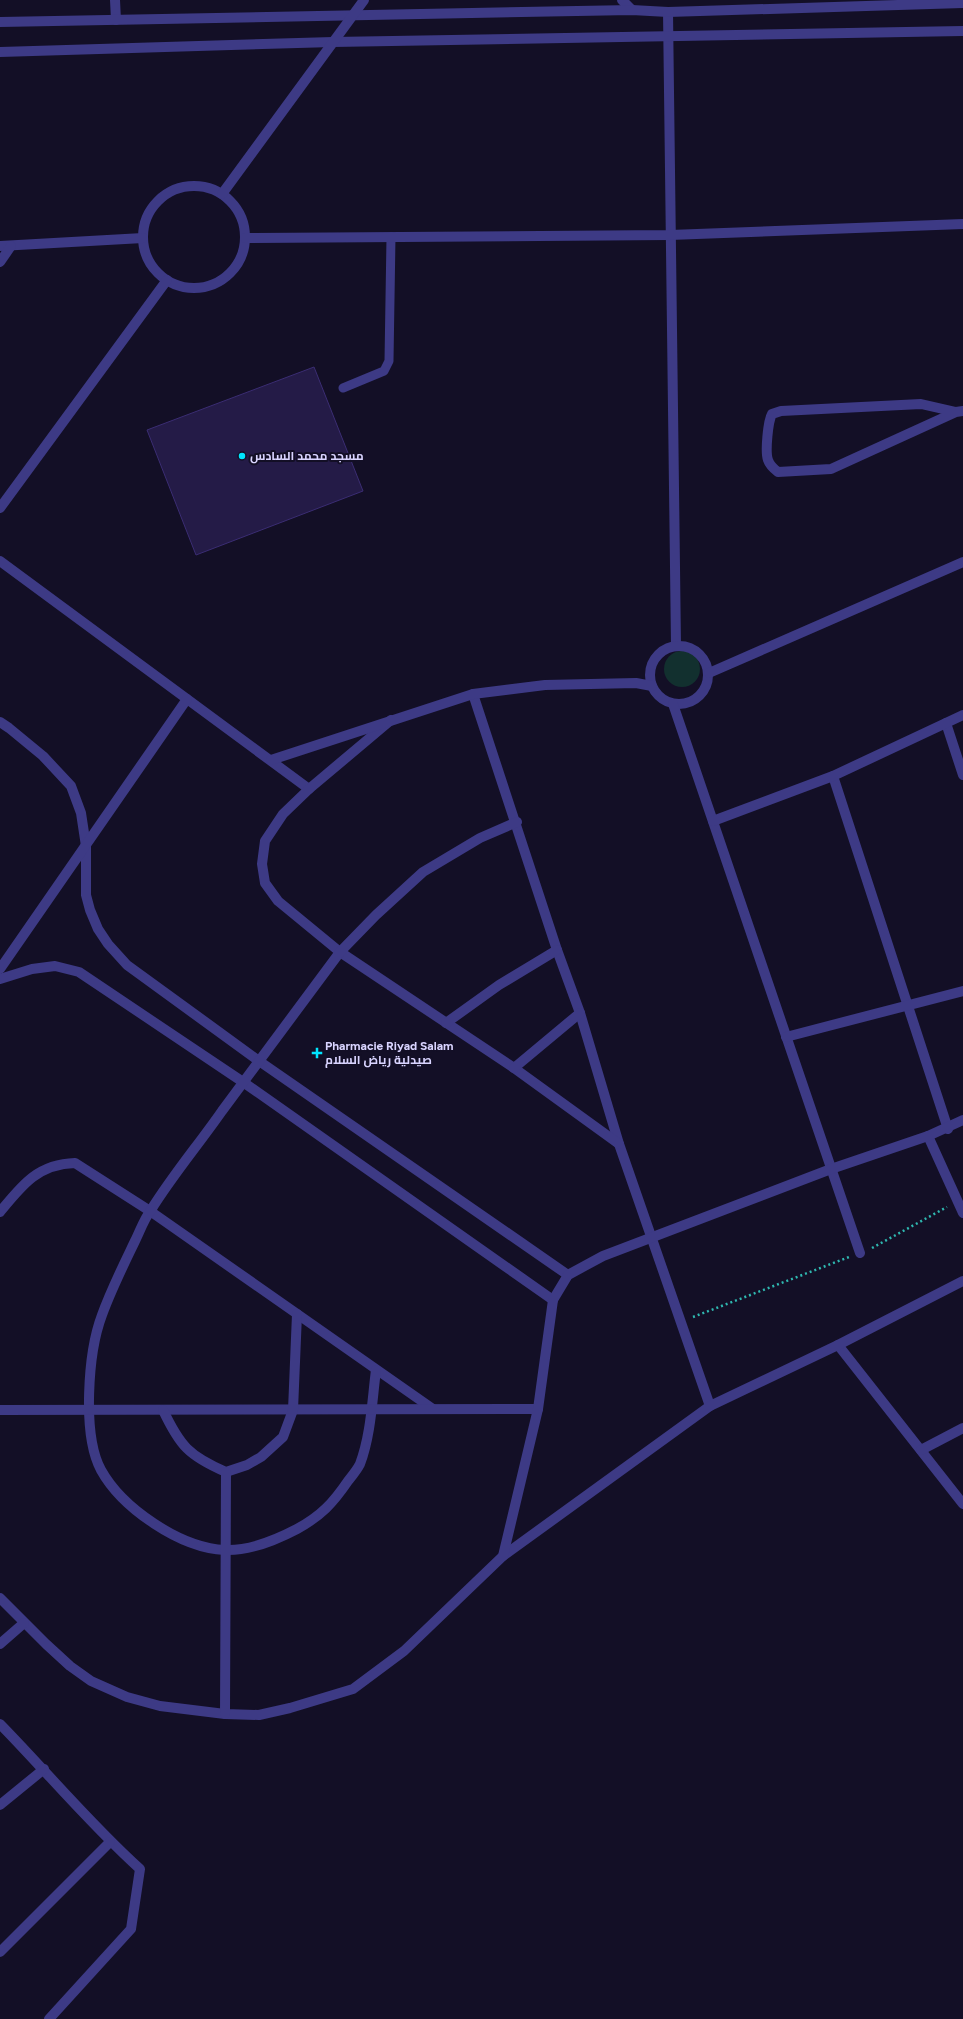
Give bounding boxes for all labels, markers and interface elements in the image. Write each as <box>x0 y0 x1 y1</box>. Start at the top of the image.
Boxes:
place label: مسجد محمد السادس <box>250 449 364 464</box>
marker: مسجد محمد السادس <box>237 451 247 461</box>
place label: Pharmacie Riyad Salam صيدلية رياض السلام <box>325 1039 454 1068</box>
marker: Pharmacie Riyad Salam صيدلية رياض السلام <box>312 1048 322 1058</box>

